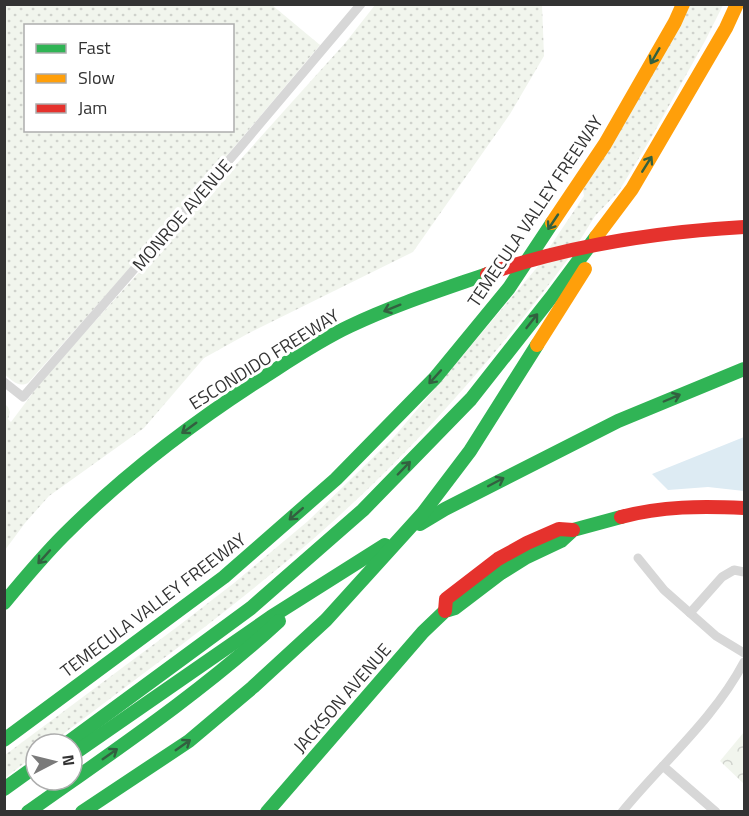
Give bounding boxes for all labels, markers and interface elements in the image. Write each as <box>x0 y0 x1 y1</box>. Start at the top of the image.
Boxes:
legend <box>24 24 234 132</box>
text: Fast <box>78 34 111 61</box>
one-way arrow <box>649 47 661 64</box>
text: Slow <box>78 64 115 91</box>
text: Jam <box>78 94 107 121</box>
street label: TEMECULA VALLEY FREEWAY <box>461 109 610 312</box>
street label: MONROE AVENUE <box>126 153 238 277</box>
one-way arrow <box>641 156 653 173</box>
one-way arrow <box>547 213 559 230</box>
street label: ESCONDIDO FREEWAY <box>184 302 344 416</box>
one-way arrow <box>384 303 402 314</box>
one-way arrow <box>526 314 539 330</box>
one-way arrow <box>428 369 442 384</box>
one-way arrow <box>663 392 681 403</box>
one-way arrow <box>181 422 197 434</box>
one-way arrow <box>397 461 411 476</box>
one-way arrow <box>487 476 505 487</box>
one-way arrow <box>289 507 304 521</box>
street label: TEMECULA VALLEY FREEWAY <box>55 526 252 684</box>
one-way arrow <box>37 550 51 565</box>
street label: JACKSON AVENUE <box>287 637 397 759</box>
north arrow <box>24 732 84 792</box>
one-way arrow <box>174 739 191 751</box>
one-way arrow <box>101 748 117 760</box>
text: N <box>56 753 81 767</box>

